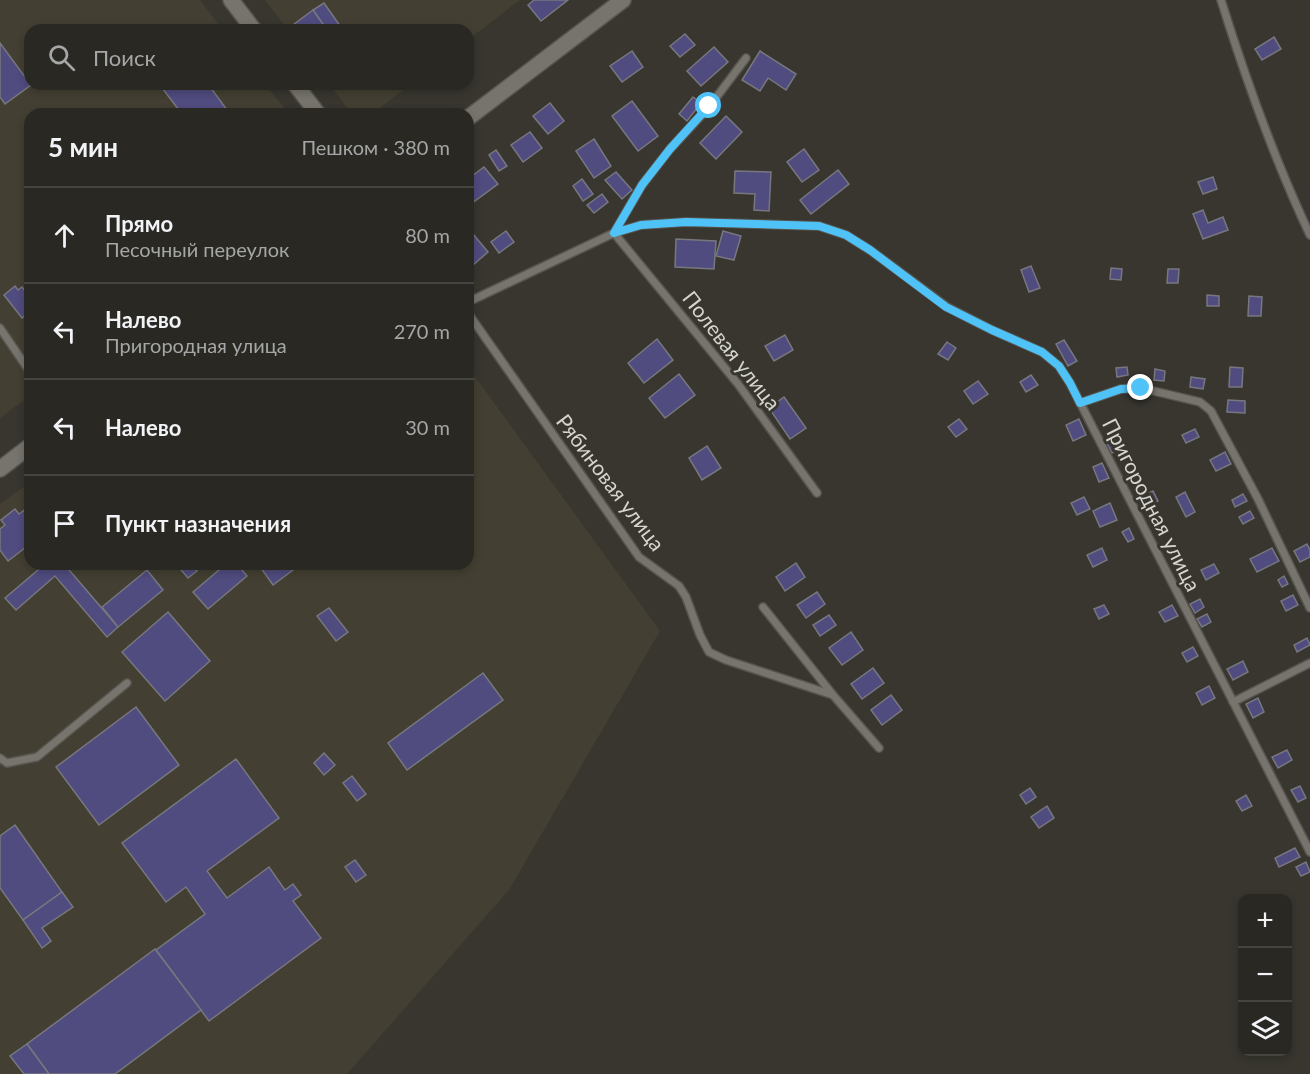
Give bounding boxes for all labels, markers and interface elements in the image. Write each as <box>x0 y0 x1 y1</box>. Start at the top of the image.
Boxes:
search box <box>24 24 474 90</box>
icon: search <box>45 41 78 74</box>
text: Поиск <box>93 44 156 71</box>
route start <box>695 92 721 118</box>
text: 5 мин <box>48 131 118 163</box>
text: Пешком · 380 m <box>301 135 450 159</box>
text: Прямо <box>105 210 173 237</box>
icon: ahead <box>48 219 81 252</box>
text: 80 m <box>405 223 450 247</box>
text: Песочный переулок <box>105 237 289 261</box>
street label: Полевая улица <box>678 286 786 415</box>
text: Налево <box>105 306 181 333</box>
icon: left <box>48 315 81 348</box>
text: 270 m <box>394 319 450 343</box>
text: Пригородная улица <box>105 333 287 357</box>
route end <box>1127 374 1153 400</box>
street label: Рябиновая улица <box>552 409 671 555</box>
icon: left <box>48 411 81 444</box>
text: Налево <box>105 414 181 441</box>
street label: Пригородная улица <box>1098 414 1207 595</box>
text: 30 m <box>405 415 450 439</box>
icon: arrive <box>48 507 81 540</box>
text: Пункт назначения <box>105 510 291 537</box>
map controls <box>1238 894 1292 1056</box>
button: + <box>1238 894 1292 948</box>
button: − <box>1238 948 1292 1002</box>
button: layers <box>1238 1002 1292 1056</box>

